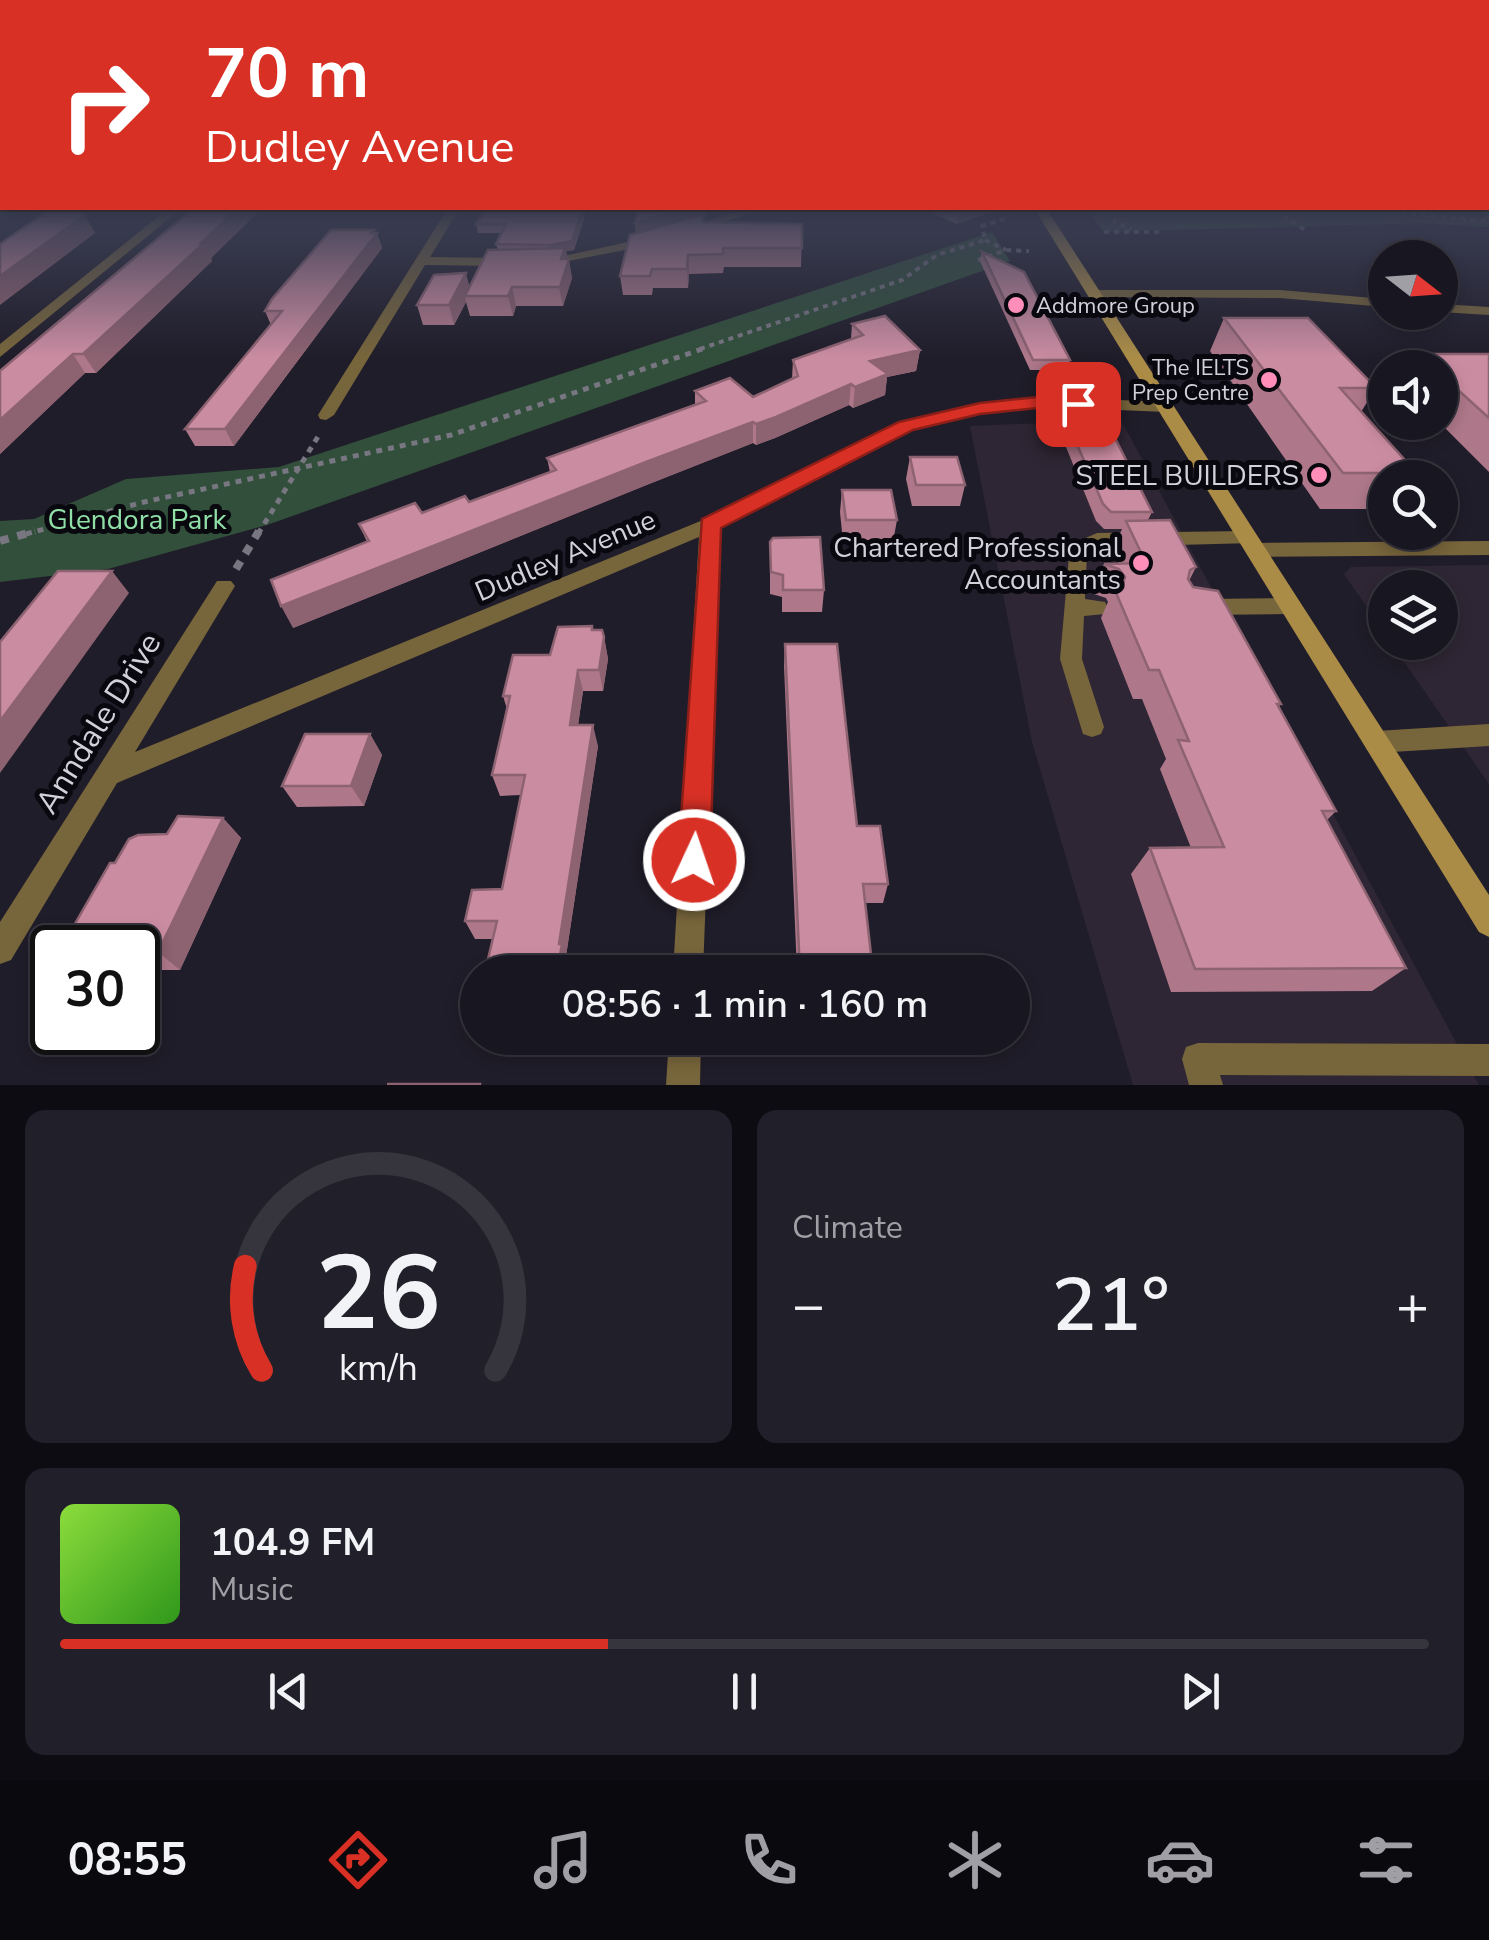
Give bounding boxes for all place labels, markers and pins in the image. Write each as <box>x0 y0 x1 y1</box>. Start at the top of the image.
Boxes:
place label: Addmore Group <box>1036 291 1195 321</box>
marker: Addmore Group <box>1005 294 1027 316</box>
place label: The IELTS Prep Centre <box>1132 353 1249 408</box>
pin <box>1036 362 1121 447</box>
marker: The IELTS Prep Centre <box>1258 369 1280 391</box>
place label: STEEL BUILDERS <box>1076 457 1299 495</box>
marker: STEEL BUILDERS <box>1308 464 1330 486</box>
place label: Chartered Professional Accountants <box>833 529 1122 599</box>
marker: Chartered Professional Accountants <box>1130 552 1152 574</box>

